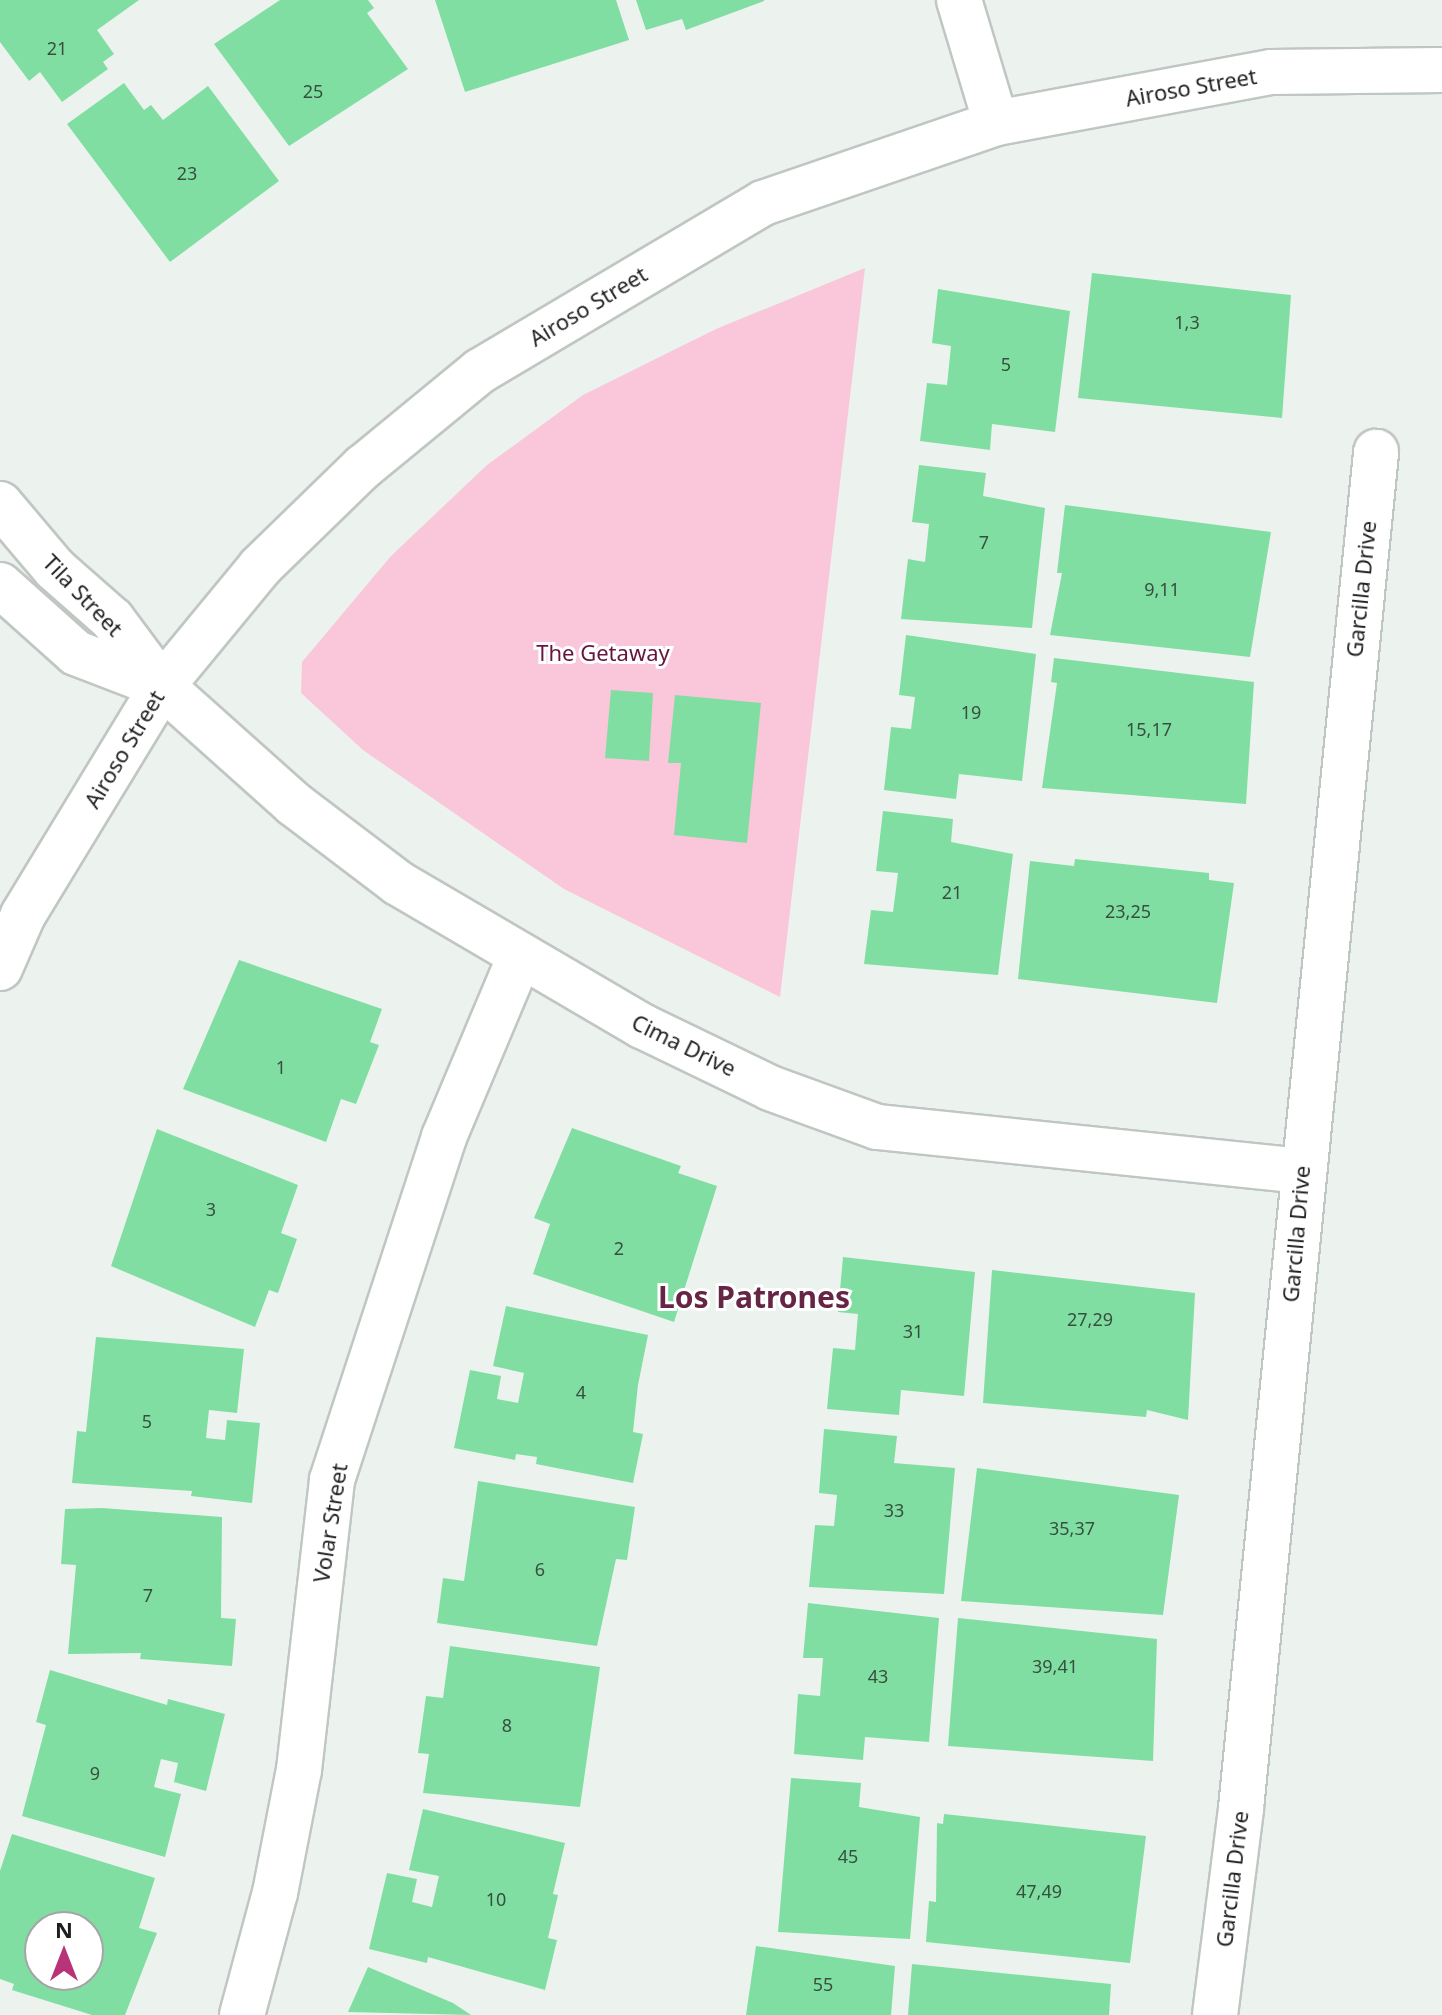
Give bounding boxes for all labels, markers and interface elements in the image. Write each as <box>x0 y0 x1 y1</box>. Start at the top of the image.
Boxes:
house number: 21 <box>47 37 67 59</box>
street label: Airoso Street <box>1123 62 1259 112</box>
house number: 25 <box>303 80 323 102</box>
house number: 23 <box>177 162 197 184</box>
street label: Airoso Street <box>524 261 652 351</box>
house number: 1,3 <box>1174 311 1200 333</box>
house number: 5 <box>1001 353 1011 375</box>
street label: Garcilla Drive <box>1341 519 1381 659</box>
house number: 7 <box>979 531 989 553</box>
street label: Tila Street <box>38 549 128 641</box>
house number: 9,11 <box>1144 578 1180 600</box>
park label: The Getaway <box>536 640 670 666</box>
street label: Airoso Street <box>79 685 169 813</box>
house number: 19 <box>961 701 981 723</box>
house number: 15,17 <box>1126 718 1172 740</box>
house number: 21 <box>942 881 962 903</box>
house number: 23,25 <box>1105 900 1151 922</box>
street label: Cima Drive <box>628 1008 740 1082</box>
house number: 1 <box>276 1056 286 1078</box>
street label: Garcilla Drive <box>1277 1165 1315 1303</box>
house number: 3 <box>206 1198 216 1220</box>
house number: 2 <box>614 1237 624 1259</box>
district label: Los Patrones <box>658 1279 850 1315</box>
house number: 27,29 <box>1067 1308 1113 1330</box>
house number: 31 <box>903 1320 923 1342</box>
house number: 4 <box>576 1381 586 1403</box>
house number: 5 <box>142 1410 152 1432</box>
street label: Volar Street <box>308 1462 352 1584</box>
house number: 33 <box>884 1499 904 1521</box>
house number: 35,37 <box>1049 1517 1095 1539</box>
house number: 6 <box>535 1558 545 1580</box>
house number: 7 <box>143 1584 153 1606</box>
house number: 39,41 <box>1032 1655 1078 1677</box>
house number: 43 <box>868 1665 888 1687</box>
house number: 8 <box>502 1714 512 1736</box>
house number: 9 <box>90 1762 100 1784</box>
street label: Garcilla Drive <box>1211 1809 1253 1949</box>
house number: 45 <box>838 1845 858 1867</box>
house number: 47,49 <box>1016 1880 1062 1902</box>
house number: 10 <box>486 1888 506 1910</box>
north arrow <box>24 1911 104 1991</box>
text: N <box>55 1914 73 1944</box>
house number: 55 <box>813 1973 833 1995</box>

